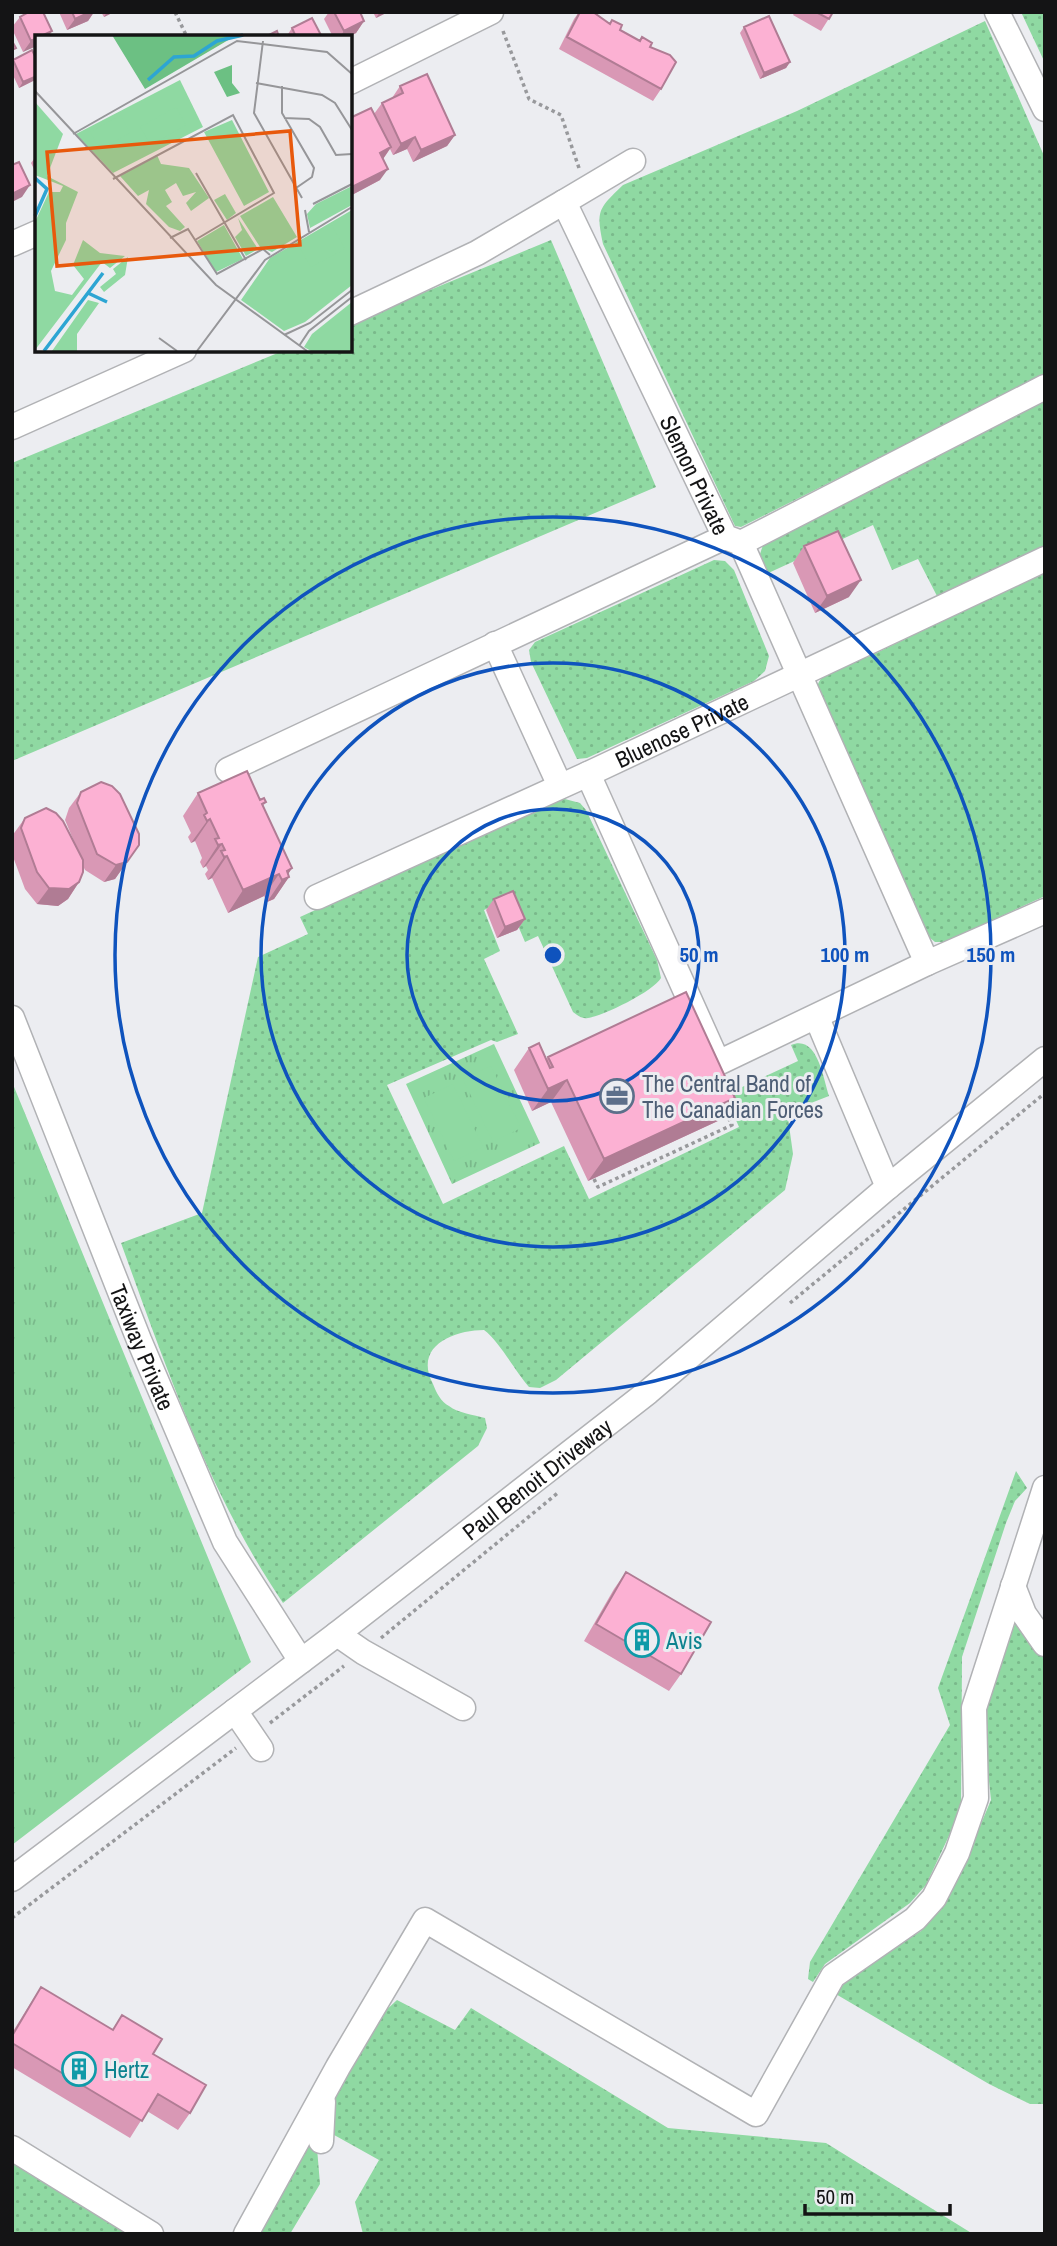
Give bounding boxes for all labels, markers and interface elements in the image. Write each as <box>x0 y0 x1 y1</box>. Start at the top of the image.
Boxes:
inset map <box>35 35 352 352</box>
street label: Slemon Private <box>653 410 737 540</box>
street label: Bluenose Private <box>610 685 753 775</box>
text: 50 m <box>679 940 719 969</box>
text: 100 m <box>821 940 869 969</box>
text: 150 m <box>967 940 1015 969</box>
centre of rings <box>541 943 565 967</box>
place label: The Central Band of The Canadian Forces <box>642 1068 824 1125</box>
office icon: The Central Band of The Canadian Forces <box>598 1077 636 1115</box>
street label: Taxiway Private <box>103 1279 183 1415</box>
street label: Paul Benoit Driveway <box>456 1410 618 1547</box>
building icon: Avis <box>623 1621 661 1659</box>
place label: Avis <box>665 1625 702 1656</box>
building icon: Hertz <box>60 2050 98 2088</box>
place label: Hertz <box>104 2054 149 2085</box>
scale bar <box>805 2172 950 2216</box>
text: 50 m <box>816 2182 854 2211</box>

